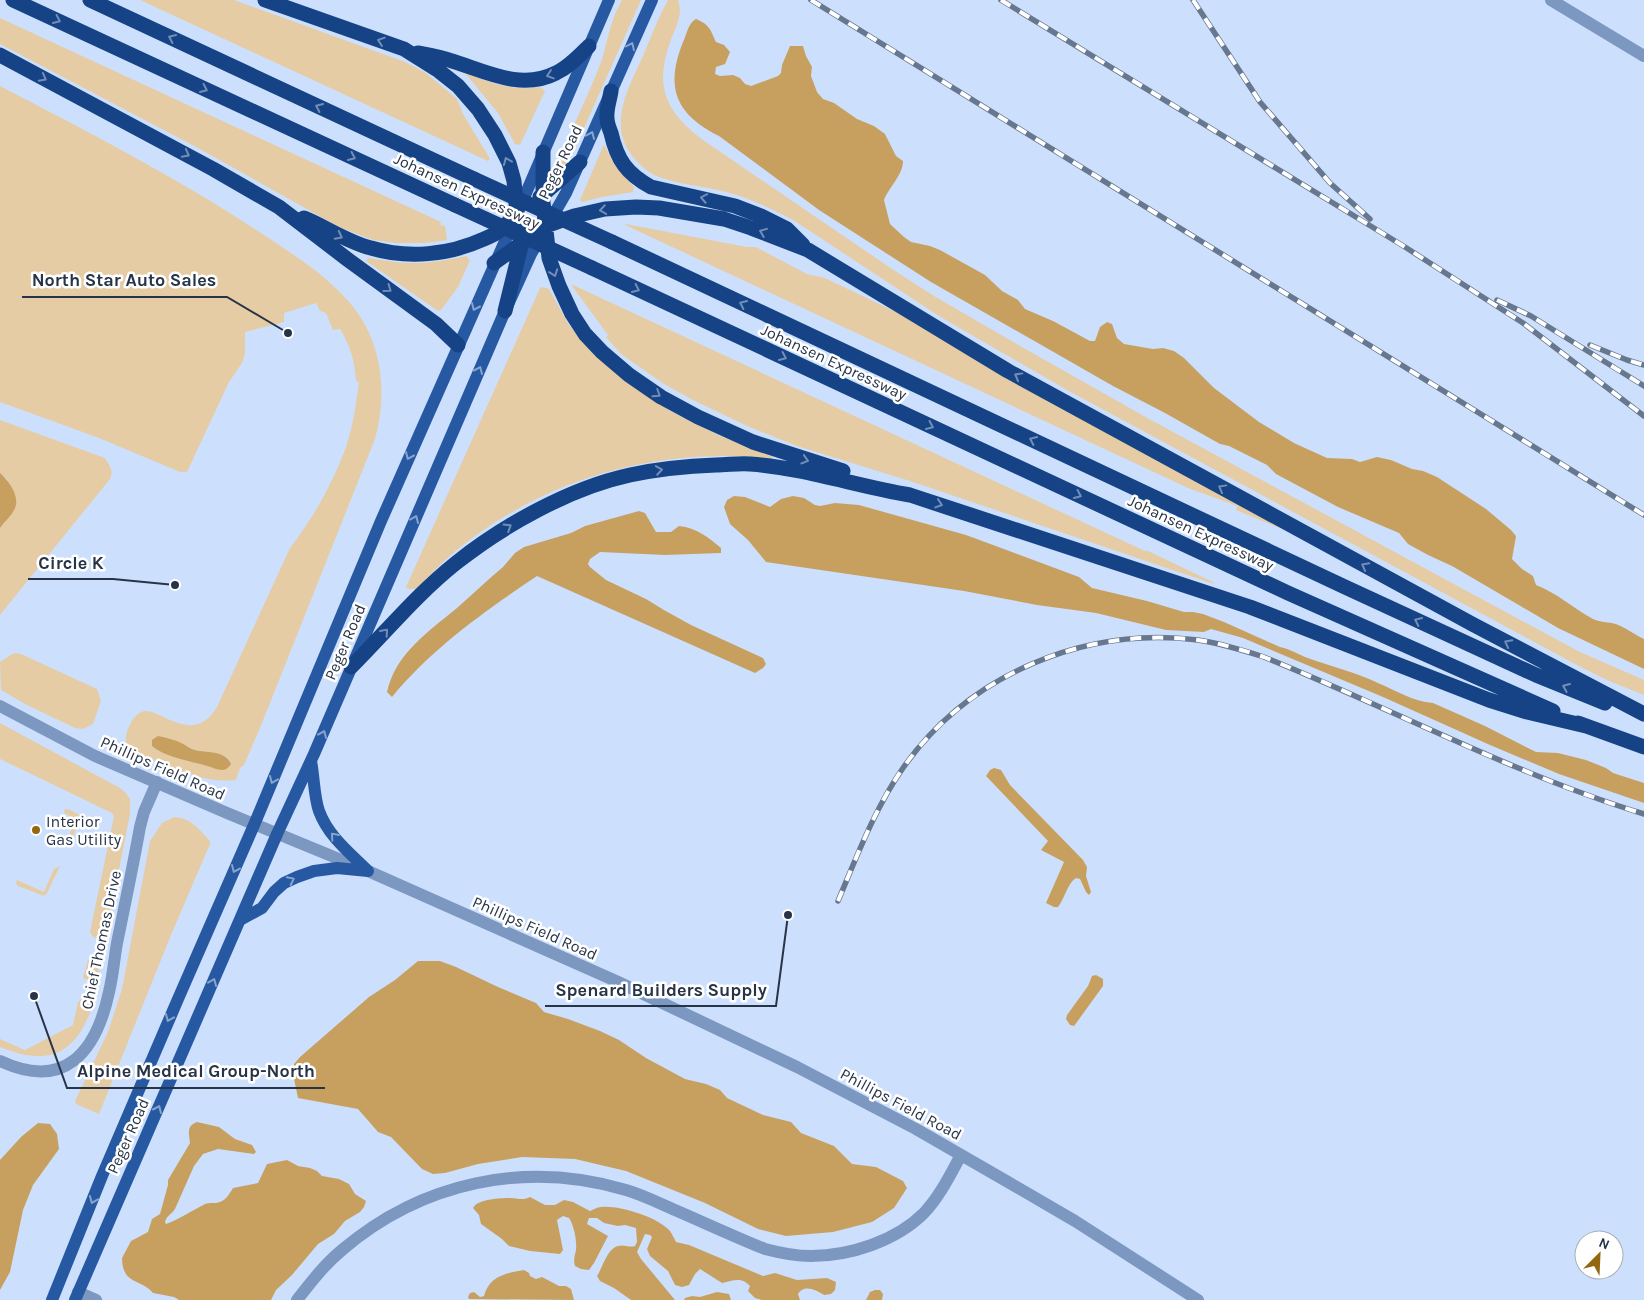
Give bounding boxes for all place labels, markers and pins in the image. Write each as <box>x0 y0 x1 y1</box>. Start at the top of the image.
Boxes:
callout: North Star Auto Sales <box>22 264 227 297</box>
callout: Circle K <box>28 546 113 579</box>
place label: Interior Gas Utility <box>46 812 122 849</box>
marker: Interior Gas Utility <box>30 824 42 836</box>
callout: Spenard Builders Supply <box>545 973 776 1006</box>
callout: Alpine Medical Group-North <box>67 1055 325 1088</box>

